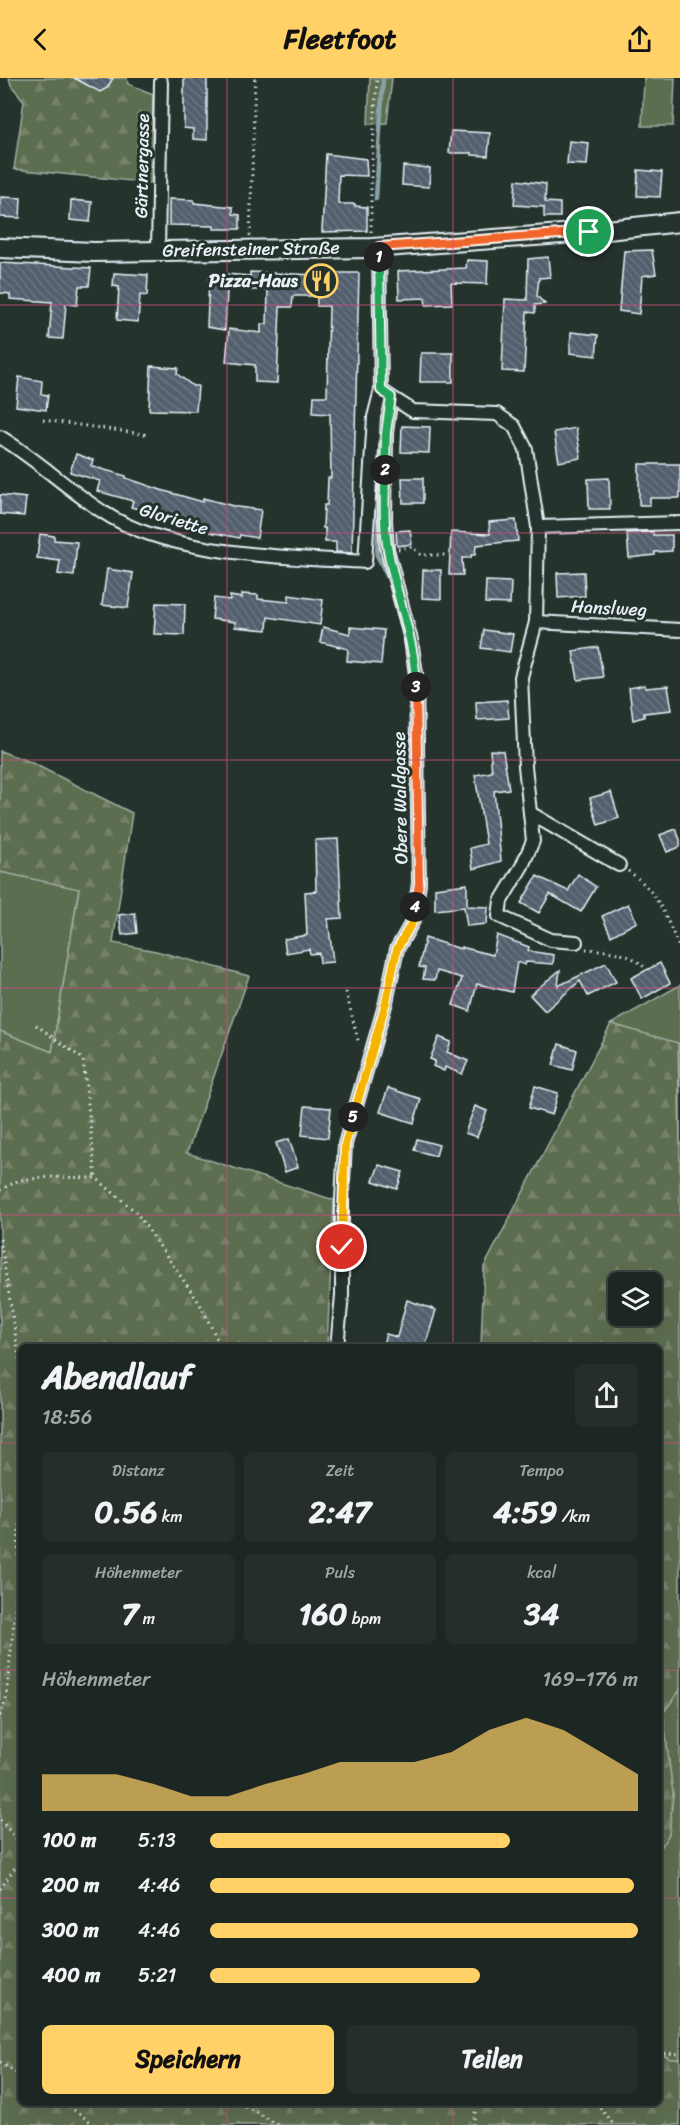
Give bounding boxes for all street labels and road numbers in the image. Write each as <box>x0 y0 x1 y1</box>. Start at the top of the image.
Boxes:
street label: Gärtnergasse <box>125 113 159 218</box>
street label: Greifensteiner Straße <box>162 231 340 267</box>
street label: Gloriette <box>136 493 212 545</box>
street label: Hanslweg <box>570 590 648 626</box>
street label: Obere Waldgasse <box>383 731 417 865</box>

